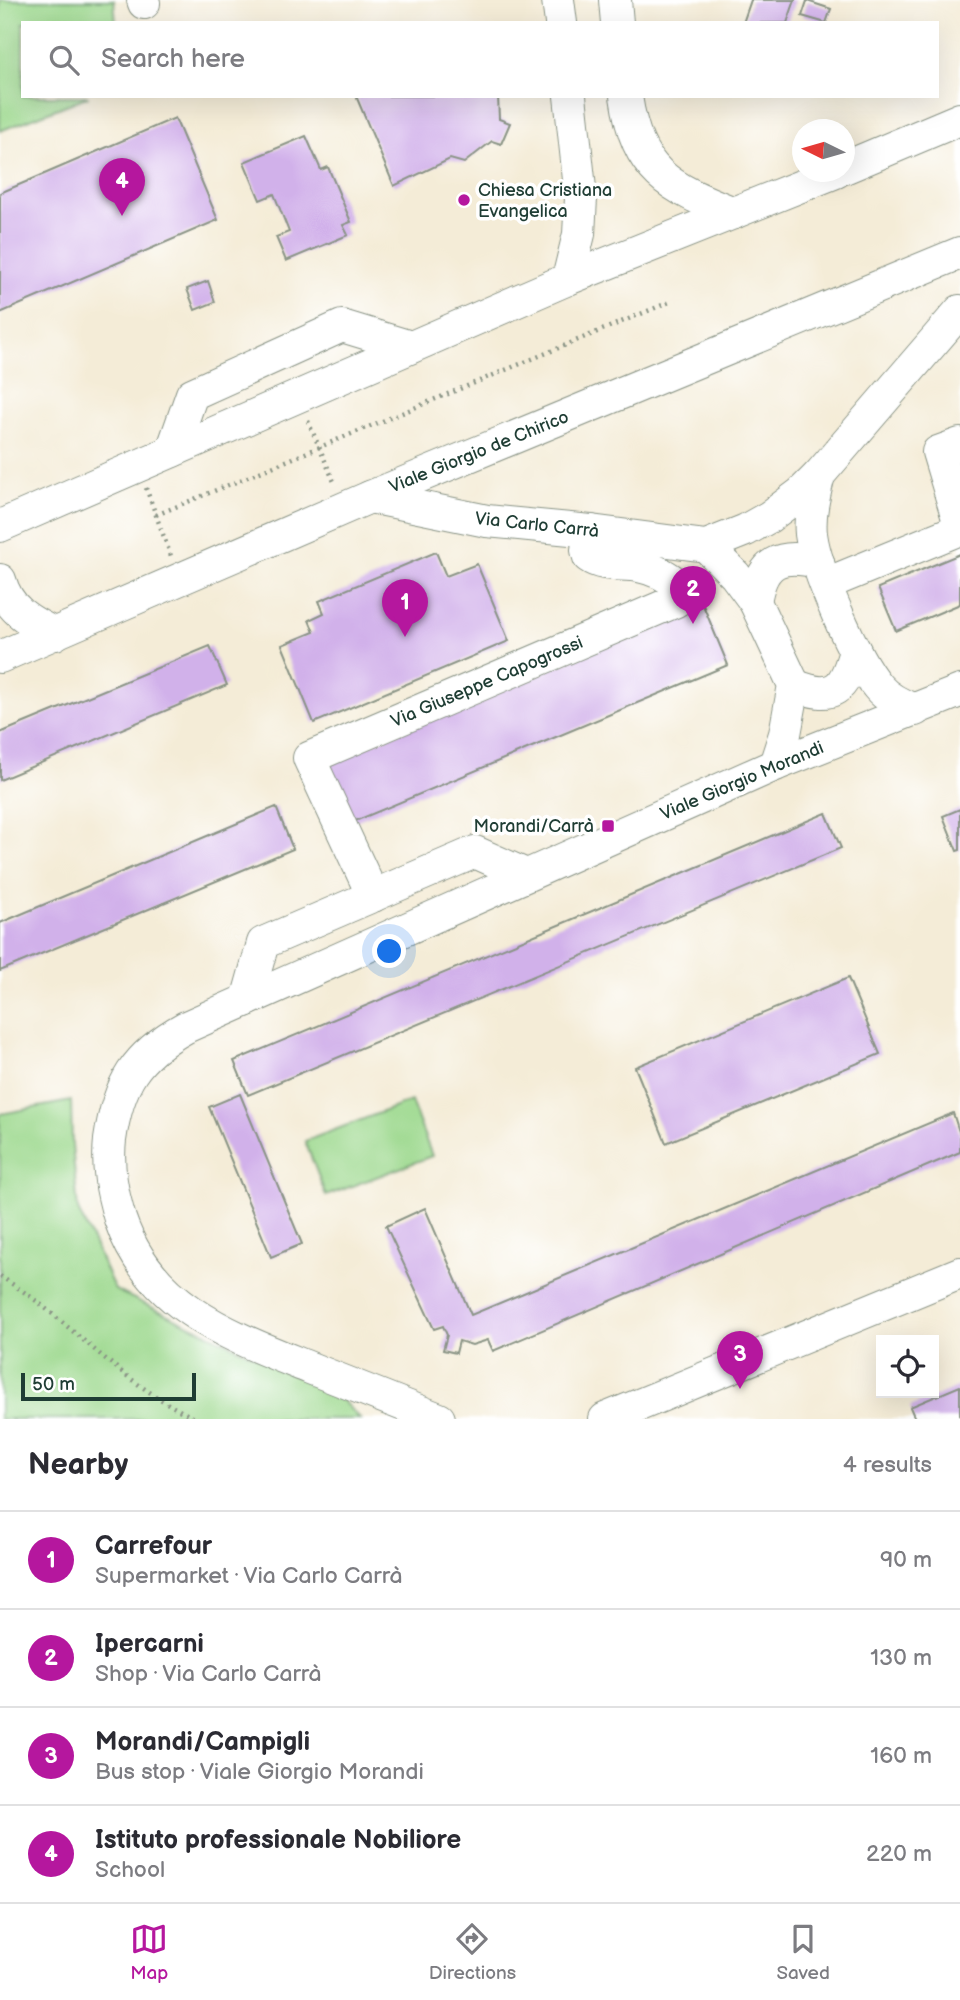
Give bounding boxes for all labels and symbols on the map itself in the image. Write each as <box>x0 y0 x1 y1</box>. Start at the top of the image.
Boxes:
north arrow <box>792 119 855 182</box>
pin: 4 <box>99 158 145 216</box>
place label: Chiesa Cristiana Evangelica <box>478 180 612 222</box>
marker: Chiesa Cristiana Evangelica <box>456 192 472 208</box>
street label: Viale Giorgio de Chirico <box>386 406 572 498</box>
street label: Via Carlo Carrà <box>474 508 600 542</box>
pin: 2 <box>670 566 716 624</box>
pin: 1 <box>382 579 428 637</box>
street label: Via Giuseppe Capogrossi <box>388 632 586 732</box>
street label: Viale Giorgio Morandi <box>657 737 827 825</box>
place label: Morandi/Carrà <box>473 816 594 837</box>
marker: Morandi/Carrà <box>600 818 616 834</box>
your location <box>372 934 406 968</box>
pin: 3 <box>717 1331 763 1389</box>
scale bar <box>21 1370 196 1402</box>

